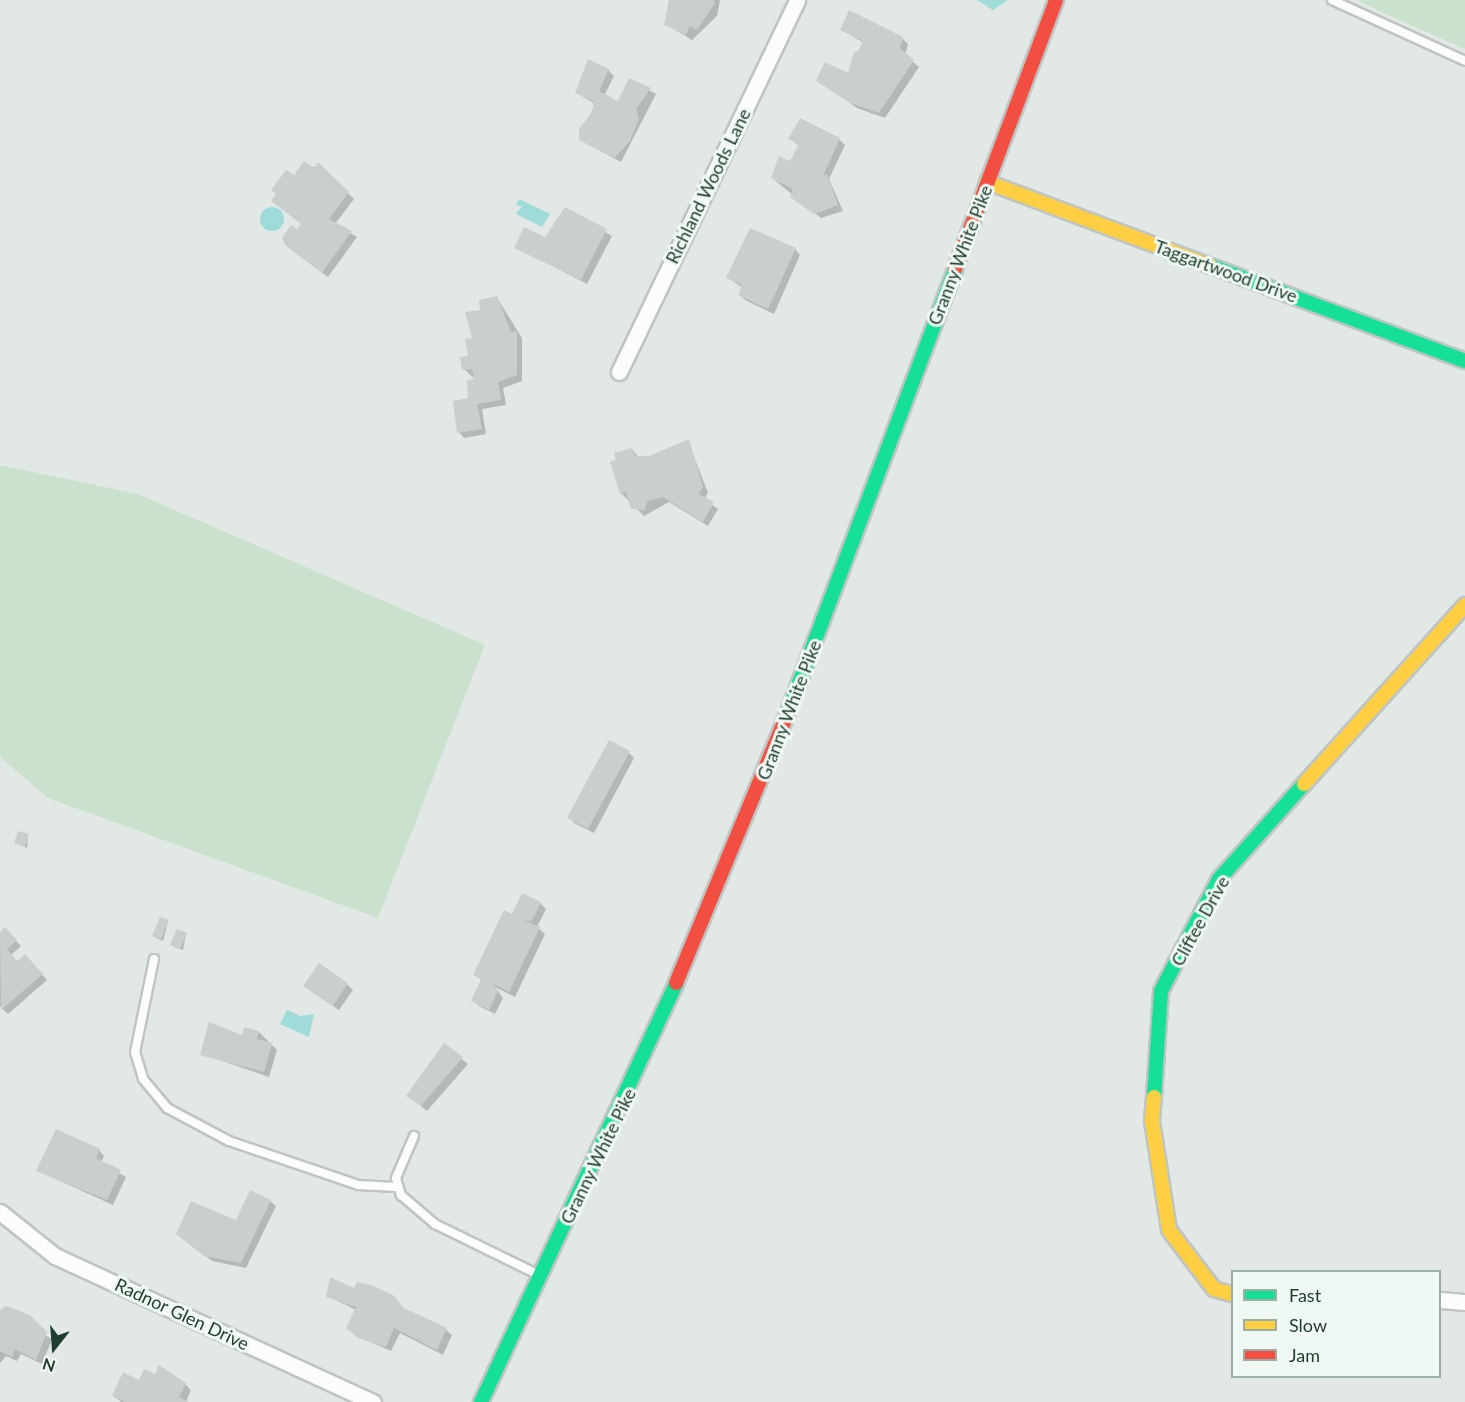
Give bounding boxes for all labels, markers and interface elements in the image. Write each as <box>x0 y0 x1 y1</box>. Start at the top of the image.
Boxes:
street label: Richland Woods Lane <box>661 105 755 267</box>
street label: Granny White Pike <box>923 182 997 328</box>
street label: Taggartwood Drive <box>1152 235 1300 307</box>
street label: Granny White Pike <box>752 637 826 783</box>
street label: Cliftee Drive <box>1166 872 1234 970</box>
street label: Granny White Pike <box>556 1084 640 1228</box>
legend <box>1231 1270 1441 1378</box>
street label: Radnor Glen Drive <box>111 1273 253 1355</box>
text: Fast <box>1289 1284 1321 1306</box>
text: Slow <box>1289 1314 1327 1336</box>
north arrow <box>24 1318 84 1378</box>
text: Jam <box>1289 1344 1320 1366</box>
text: N <box>40 1355 57 1377</box>

